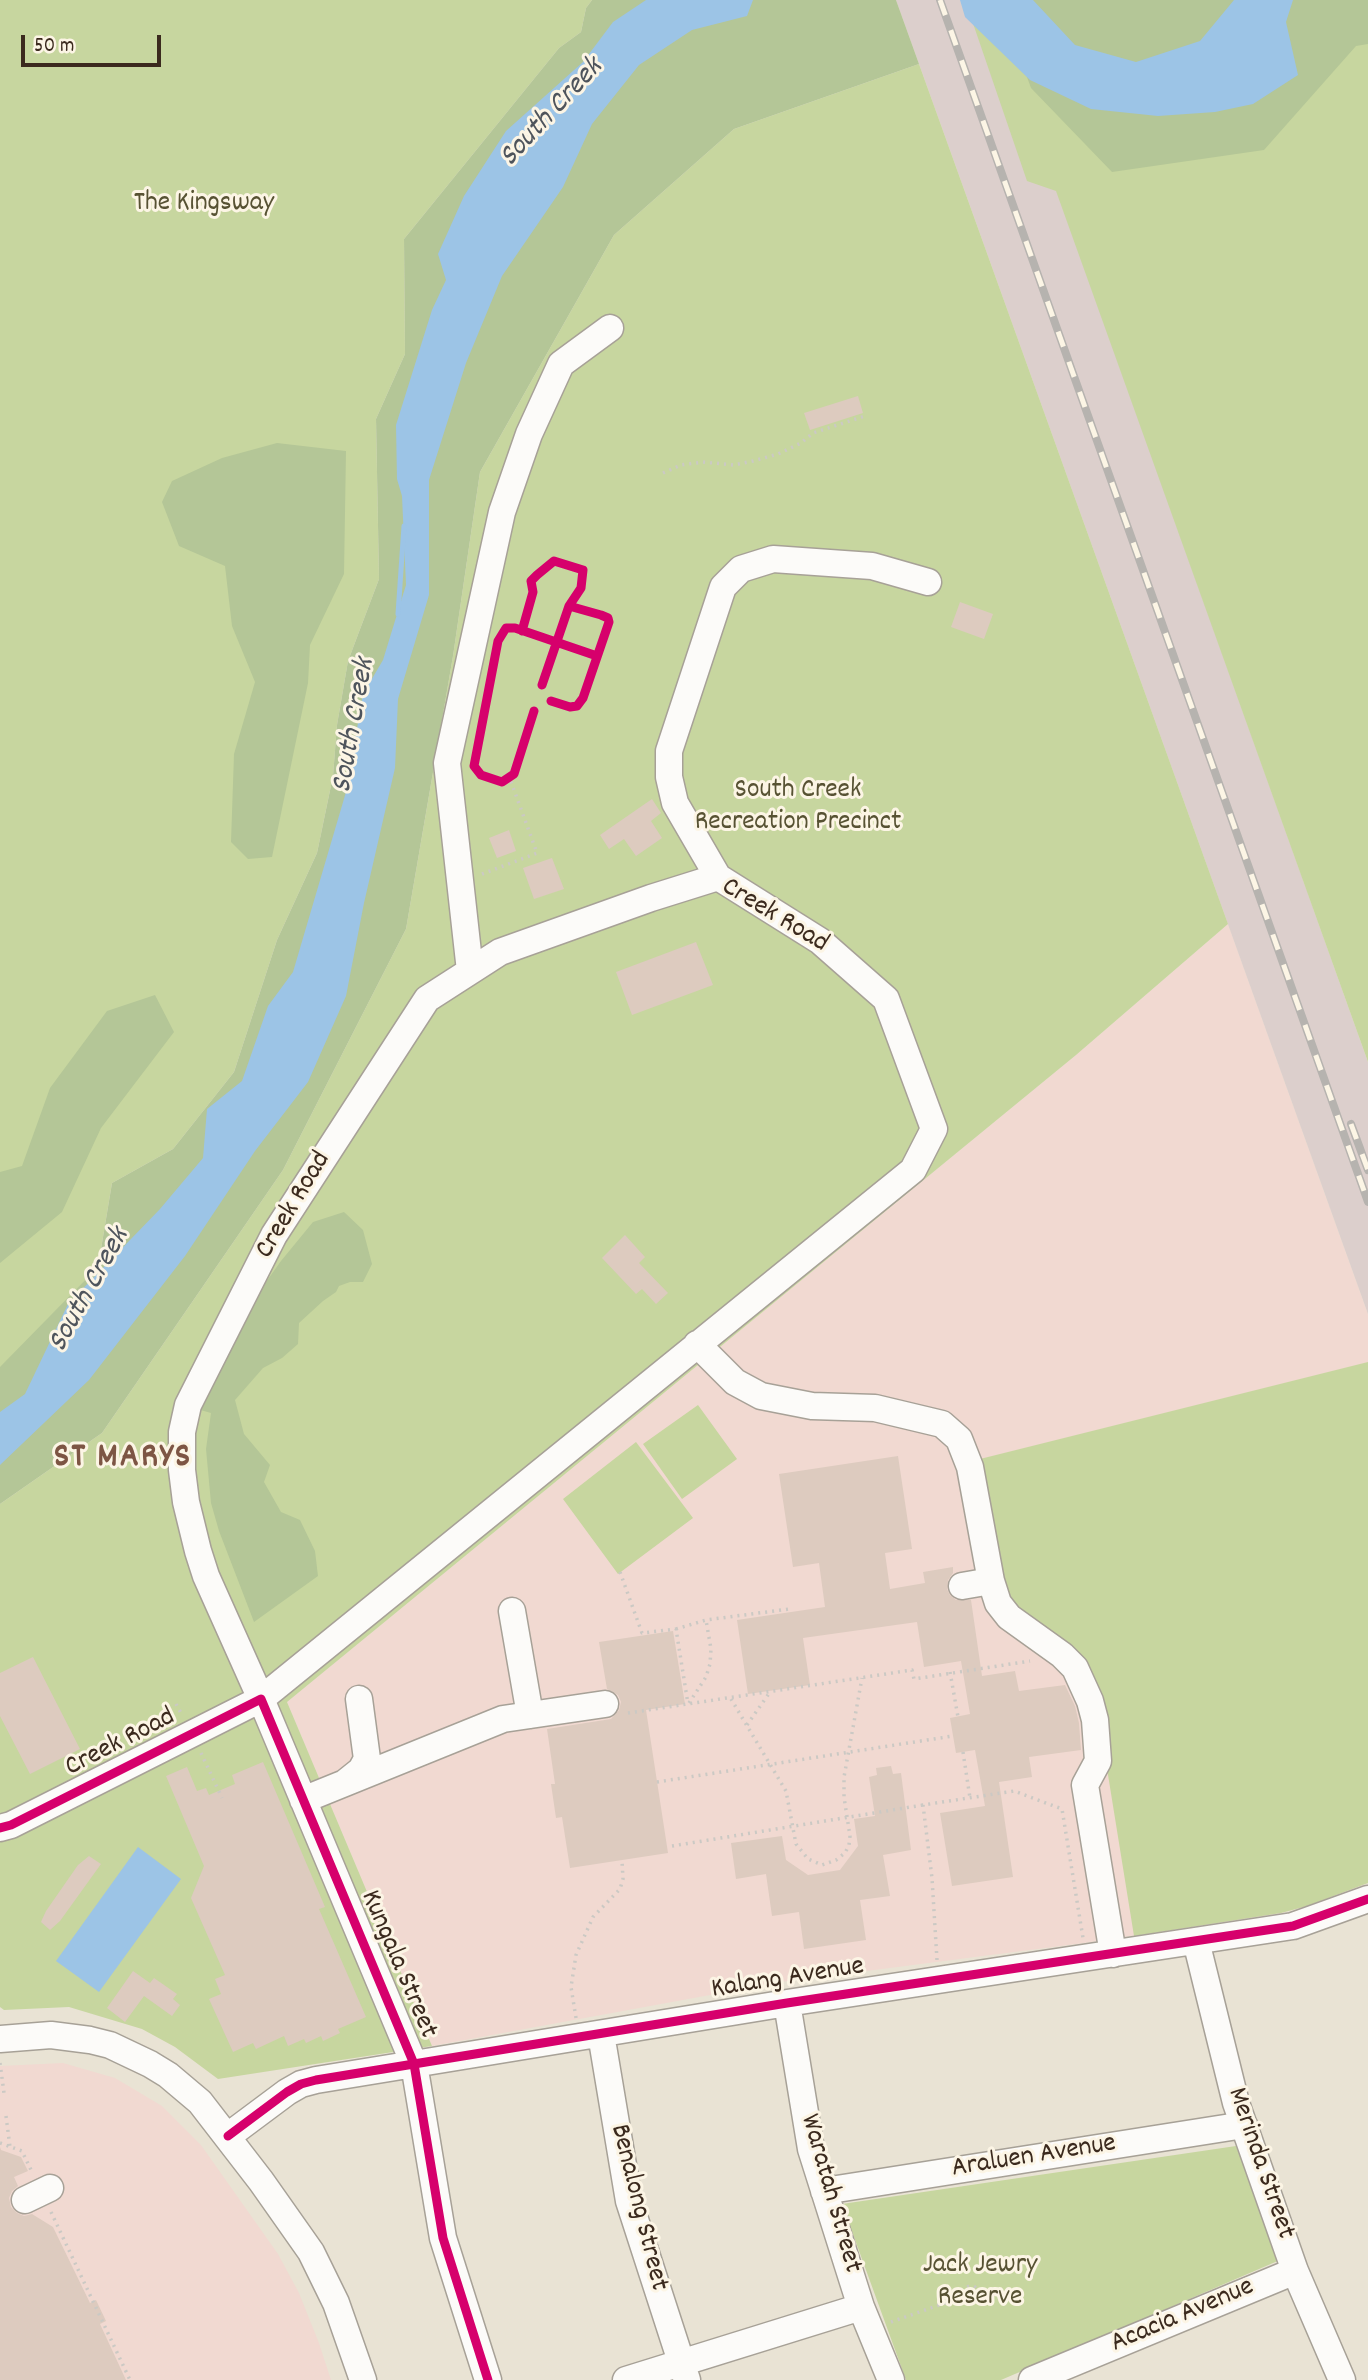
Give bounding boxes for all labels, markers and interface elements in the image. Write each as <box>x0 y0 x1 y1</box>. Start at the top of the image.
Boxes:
scale bar <box>24 21 164 65</box>
text: 50 m <box>34 32 74 62</box>
water label: South Creek <box>494 52 612 176</box>
park label: The Kingsway <box>134 188 274 222</box>
water label: South Creek <box>326 656 386 796</box>
park label: South Creek Recreation Precinct <box>695 775 901 841</box>
street label: Creek Road <box>714 872 834 962</box>
street label: Creek Road <box>250 1146 340 1266</box>
water label: South Creek <box>42 1223 140 1359</box>
district label: ST MARYS <box>55 1439 191 1481</box>
street label: Creek Road <box>60 1702 182 1786</box>
street label: Kungala Street <box>351 1886 443 2044</box>
street label: Kalang Avenue <box>709 1951 867 2009</box>
street label: Merinda Street <box>1217 2084 1301 2244</box>
street label: Waratah Street <box>790 2111 868 2277</box>
street label: Benalong Street <box>600 2121 674 2295</box>
street label: Araluen Avenue <box>949 2128 1119 2188</box>
park label: Jack Jewry Reserve <box>923 2250 1037 2316</box>
street label: Acacia Avenue <box>1106 2272 1260 2362</box>

